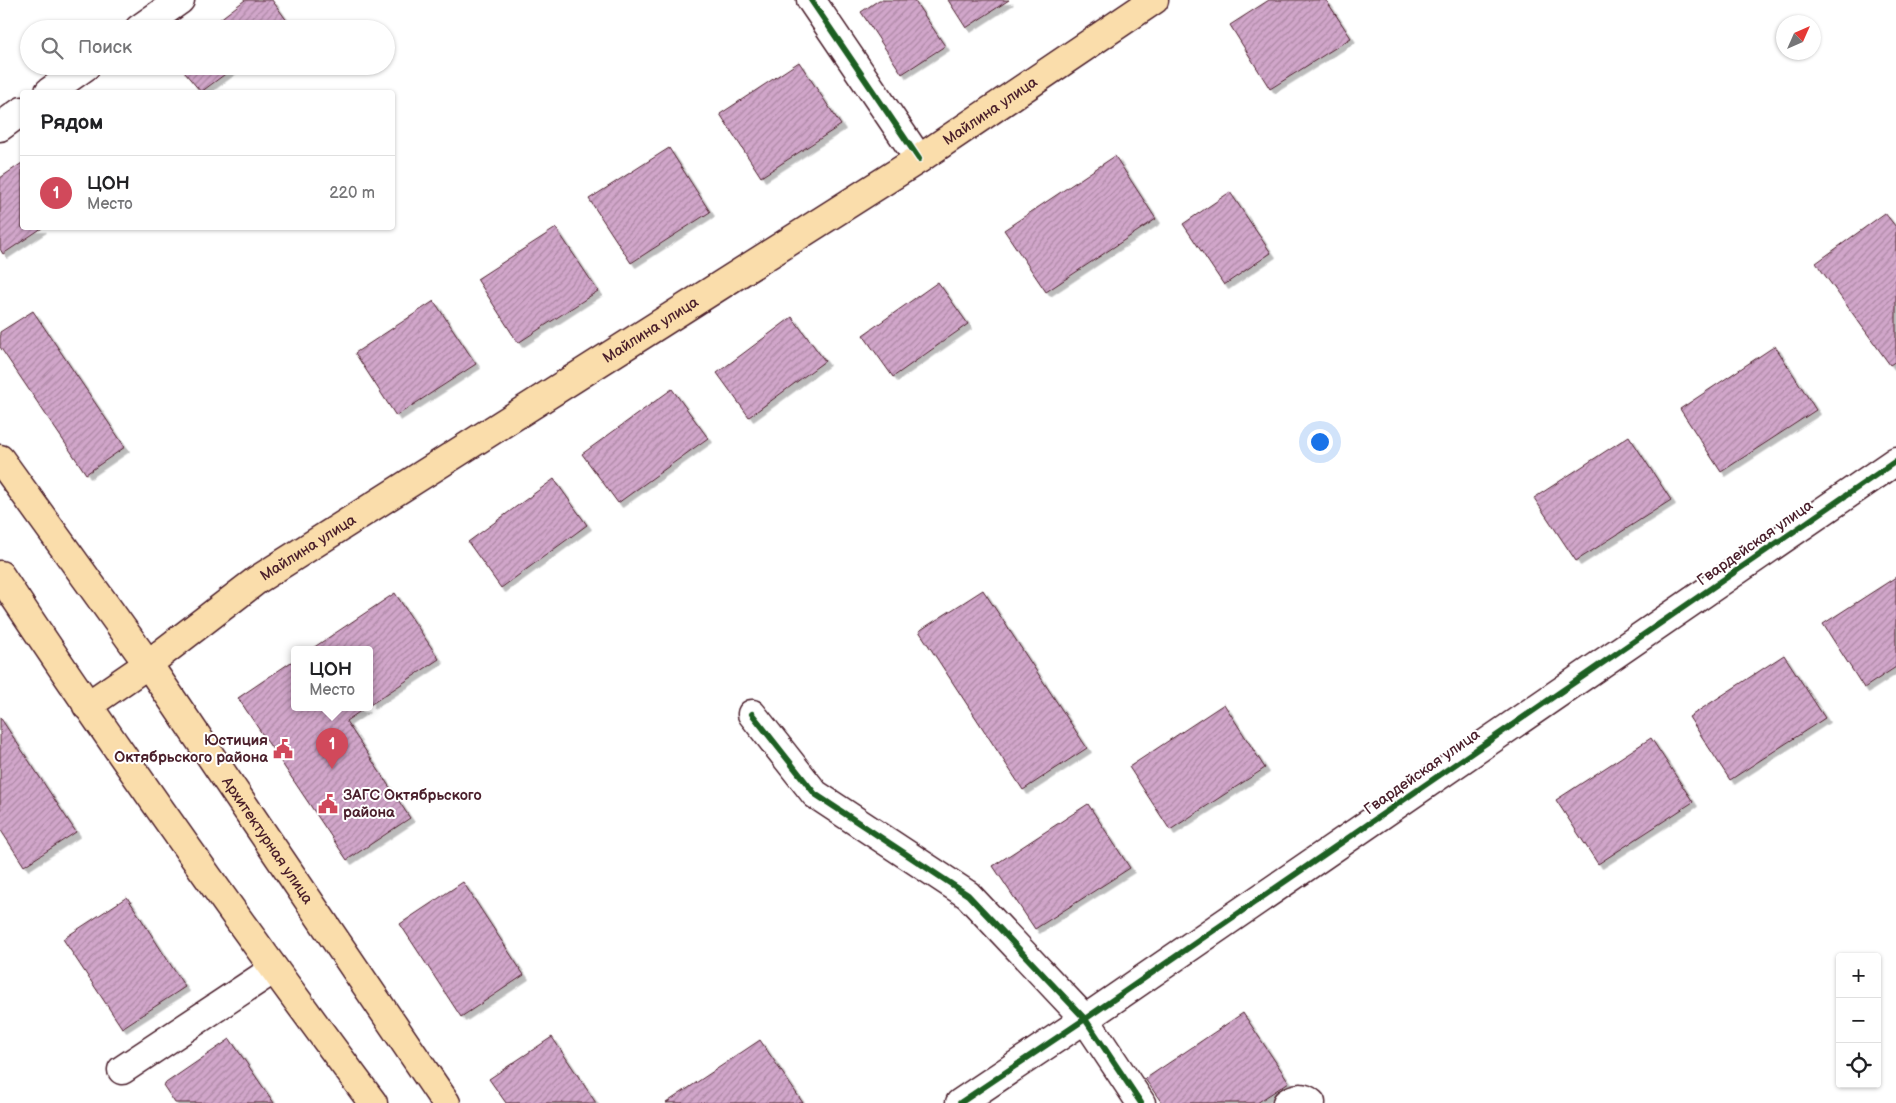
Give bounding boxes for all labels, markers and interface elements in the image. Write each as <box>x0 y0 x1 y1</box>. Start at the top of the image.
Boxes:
north arrow <box>1776 15 1821 60</box>
search box <box>20 20 395 75</box>
icon: search <box>38 34 66 62</box>
text: Поиск <box>78 36 132 59</box>
street label: Майлина улица <box>939 72 1041 150</box>
text: Рядом <box>40 110 103 135</box>
text: ЦОН <box>87 172 130 195</box>
text: 1 <box>53 184 59 203</box>
text: 220 m <box>329 184 375 203</box>
text: Место <box>87 195 133 214</box>
street label: Майлина улица <box>599 292 702 367</box>
your location <box>1307 429 1333 455</box>
street label: Гвардейская улица <box>1693 496 1817 590</box>
street label: Майлина улица <box>256 510 359 585</box>
popup <box>291 646 373 711</box>
text: ЦОН <box>309 658 352 681</box>
text: Место <box>309 681 355 700</box>
street label: Гвардейская улица <box>1360 725 1484 819</box>
pin: 1 <box>316 728 348 769</box>
place label: Юстиция Октябрьского района <box>114 731 268 767</box>
public building icon: Юстиция Октябрьского района <box>272 738 294 760</box>
street label: Архитектурная улица <box>217 772 318 908</box>
place label: ЗАГС Октябрьского района <box>343 786 482 822</box>
public building icon: ЗАГС Октябрьского района <box>317 793 339 815</box>
map controls <box>1836 953 1881 1088</box>
button: + <box>1836 953 1881 998</box>
button: − <box>1836 998 1881 1043</box>
button: locate <box>1836 1043 1881 1088</box>

